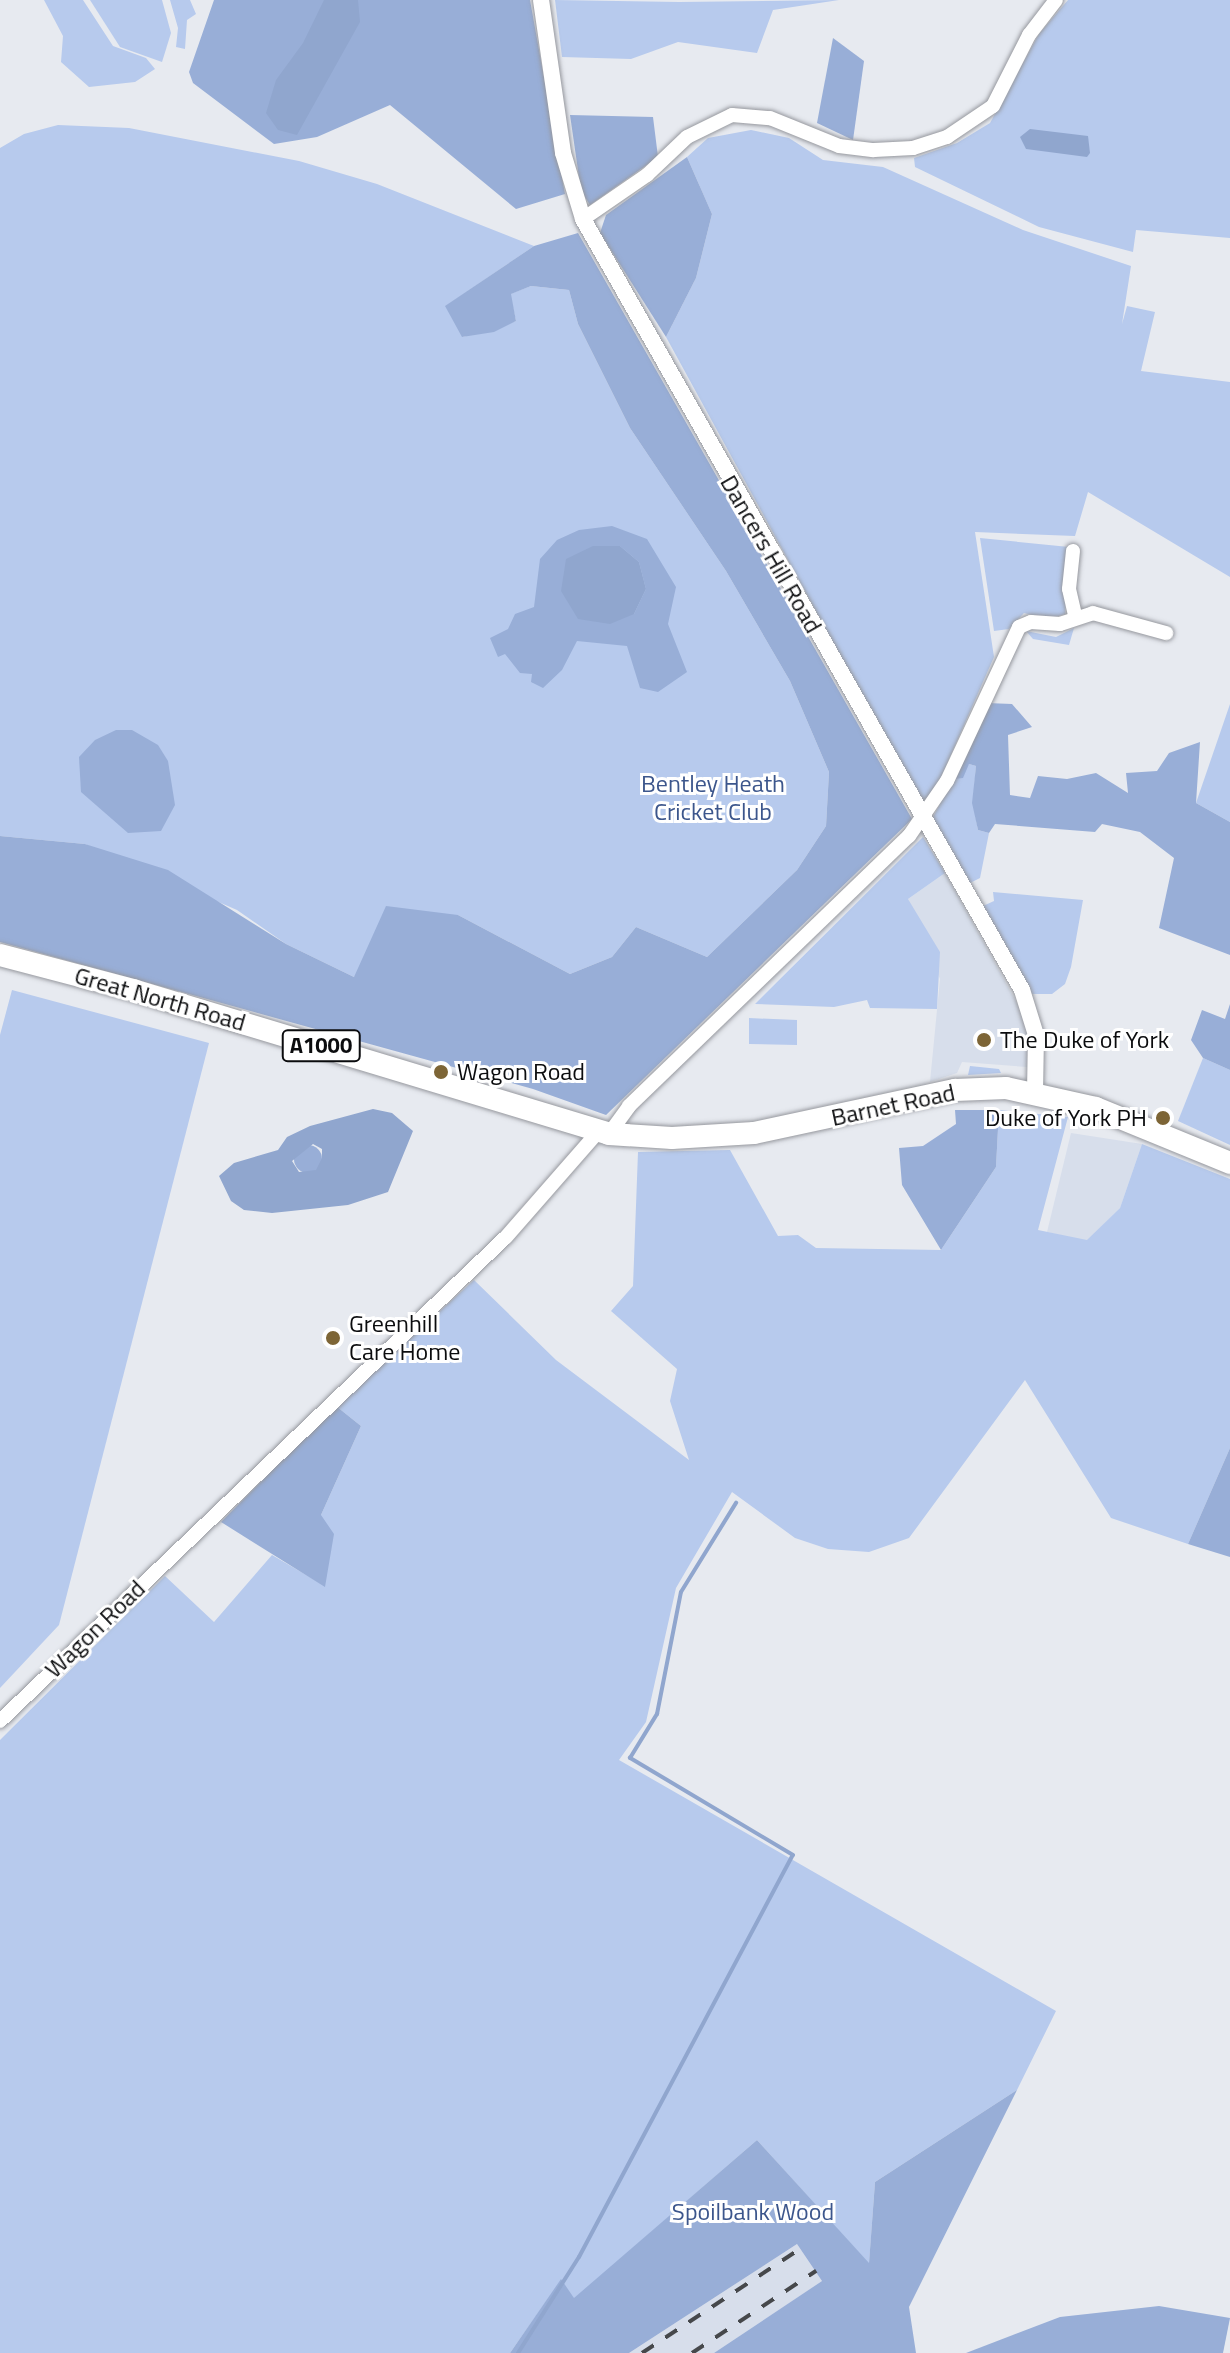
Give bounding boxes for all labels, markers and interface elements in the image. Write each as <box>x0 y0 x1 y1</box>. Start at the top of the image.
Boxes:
street label: Dancers Hill Road <box>714 470 828 638</box>
park label: Bentley Heath Cricket Club <box>641 770 785 826</box>
street label: Great North Road <box>71 961 249 1037</box>
place label: The Duke of York <box>1000 1026 1169 1054</box>
road number: A1000 <box>281 1028 361 1064</box>
marker: The Duke of York <box>975 1031 993 1049</box>
place label: Wagon Road <box>457 1058 585 1086</box>
marker: Wagon Road <box>432 1063 450 1081</box>
street label: Barnet Road <box>829 1078 957 1132</box>
place label: Duke of York PH <box>985 1104 1147 1132</box>
marker: Duke of York PH <box>1154 1109 1172 1127</box>
place label: Greenhill Care Home <box>349 1310 460 1366</box>
marker: Greenhill Care Home <box>324 1329 342 1347</box>
street label: Wagon Road <box>39 1574 151 1684</box>
park label: Spoilbank Wood <box>672 2198 834 2226</box>

